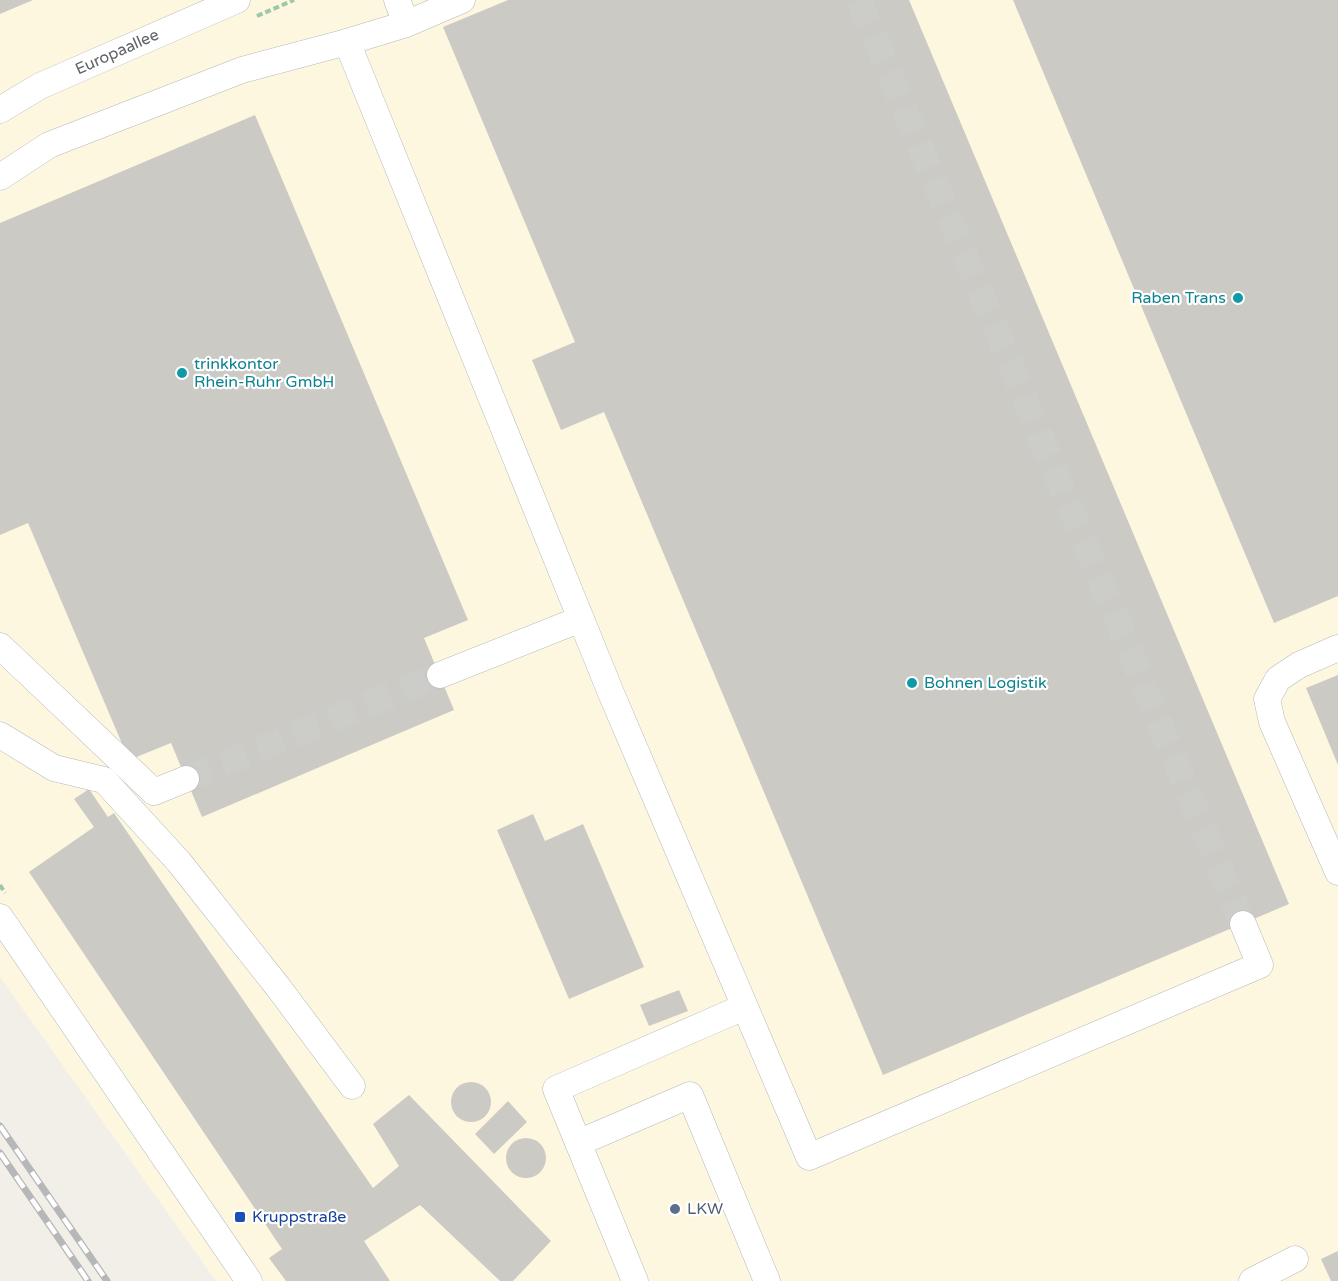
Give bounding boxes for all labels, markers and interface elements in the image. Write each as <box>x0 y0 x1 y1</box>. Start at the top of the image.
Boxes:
street label: Europaallee <box>72 25 162 79</box>
place label: Raben Trans <box>1131 288 1226 308</box>
marker: Raben Trans <box>1231 291 1245 305</box>
place label: trinkkontor Rhein-Ruhr GmbH <box>194 354 334 392</box>
marker: trinkkontor Rhein-Ruhr GmbH <box>175 366 189 380</box>
place label: Bohnen Logistik <box>924 673 1047 693</box>
marker: Bohnen Logistik <box>905 676 919 690</box>
place label: LKW <box>687 1199 723 1219</box>
marker: LKW <box>668 1202 682 1216</box>
place label: Kruppstraße <box>252 1207 346 1227</box>
marker: Kruppstraße <box>233 1210 247 1224</box>

